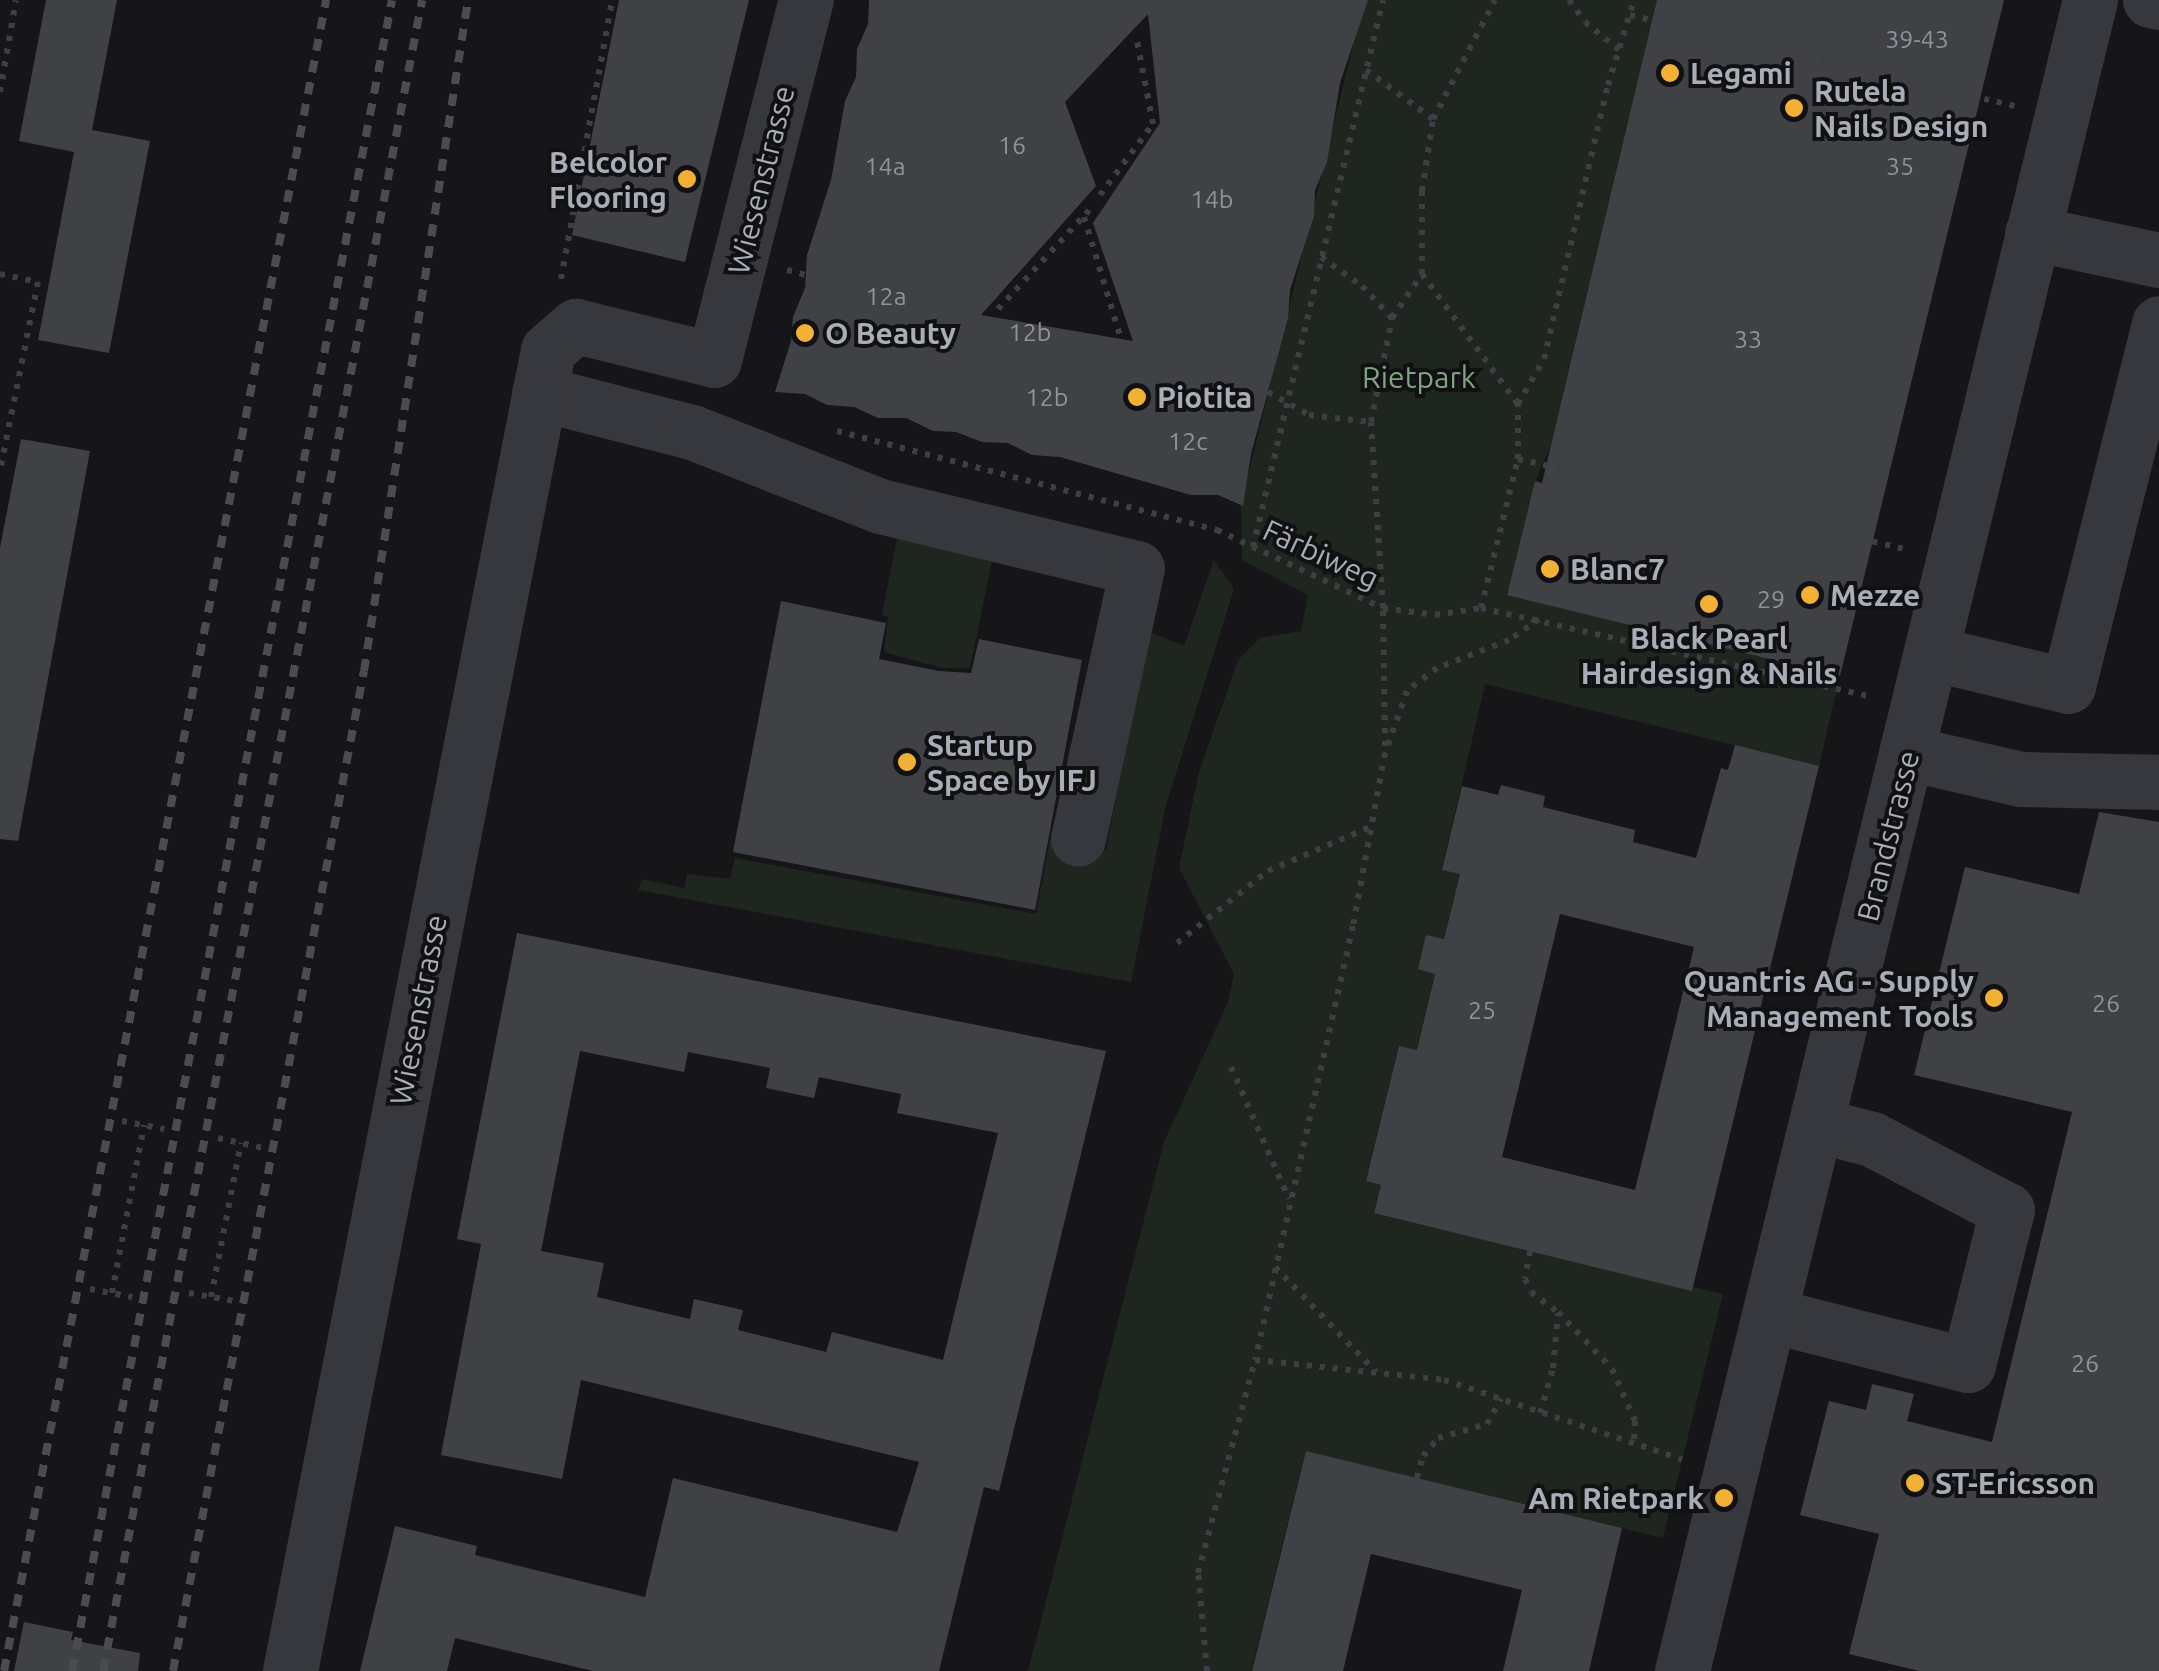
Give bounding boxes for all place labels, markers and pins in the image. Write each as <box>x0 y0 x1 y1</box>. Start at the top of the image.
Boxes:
place label: Legami <box>1690 55 1792 91</box>
marker: Legami <box>1659 62 1681 84</box>
place label: Rutela Nails Design <box>1814 73 1988 144</box>
marker: Rutela Nails Design <box>1783 97 1805 119</box>
place label: Belcolor Flooring <box>549 144 667 214</box>
marker: Belcolor Flooring <box>676 168 698 190</box>
place label: O Beauty <box>825 315 956 351</box>
marker: O Beauty <box>794 322 816 344</box>
place label: Piotita <box>1157 379 1252 415</box>
marker: Piotita <box>1126 386 1148 408</box>
place label: Blanc7 <box>1570 551 1665 587</box>
marker: Blanc7 <box>1539 558 1561 580</box>
place label: Mezze <box>1830 577 1920 613</box>
marker: Mezze <box>1799 584 1821 606</box>
marker: Black Pearl Hairdesign & Nails <box>1698 593 1720 615</box>
place label: Black Pearl Hairdesign & Nails <box>1581 620 1837 690</box>
place label: Startup Space by IFJ <box>927 727 1097 798</box>
marker: Startup Space by IFJ <box>896 751 918 773</box>
place label: Quantris AG - Supply Management Tools <box>1684 963 1974 1034</box>
marker: Quantris AG - Supply Management Tools <box>1983 987 2005 1009</box>
place label: ST-Ericsson <box>1935 1465 2095 1501</box>
marker: ST-Ericsson <box>1904 1472 1926 1494</box>
place label: Am Rietpark <box>1528 1480 1704 1516</box>
marker: Am Rietpark <box>1713 1487 1735 1509</box>

